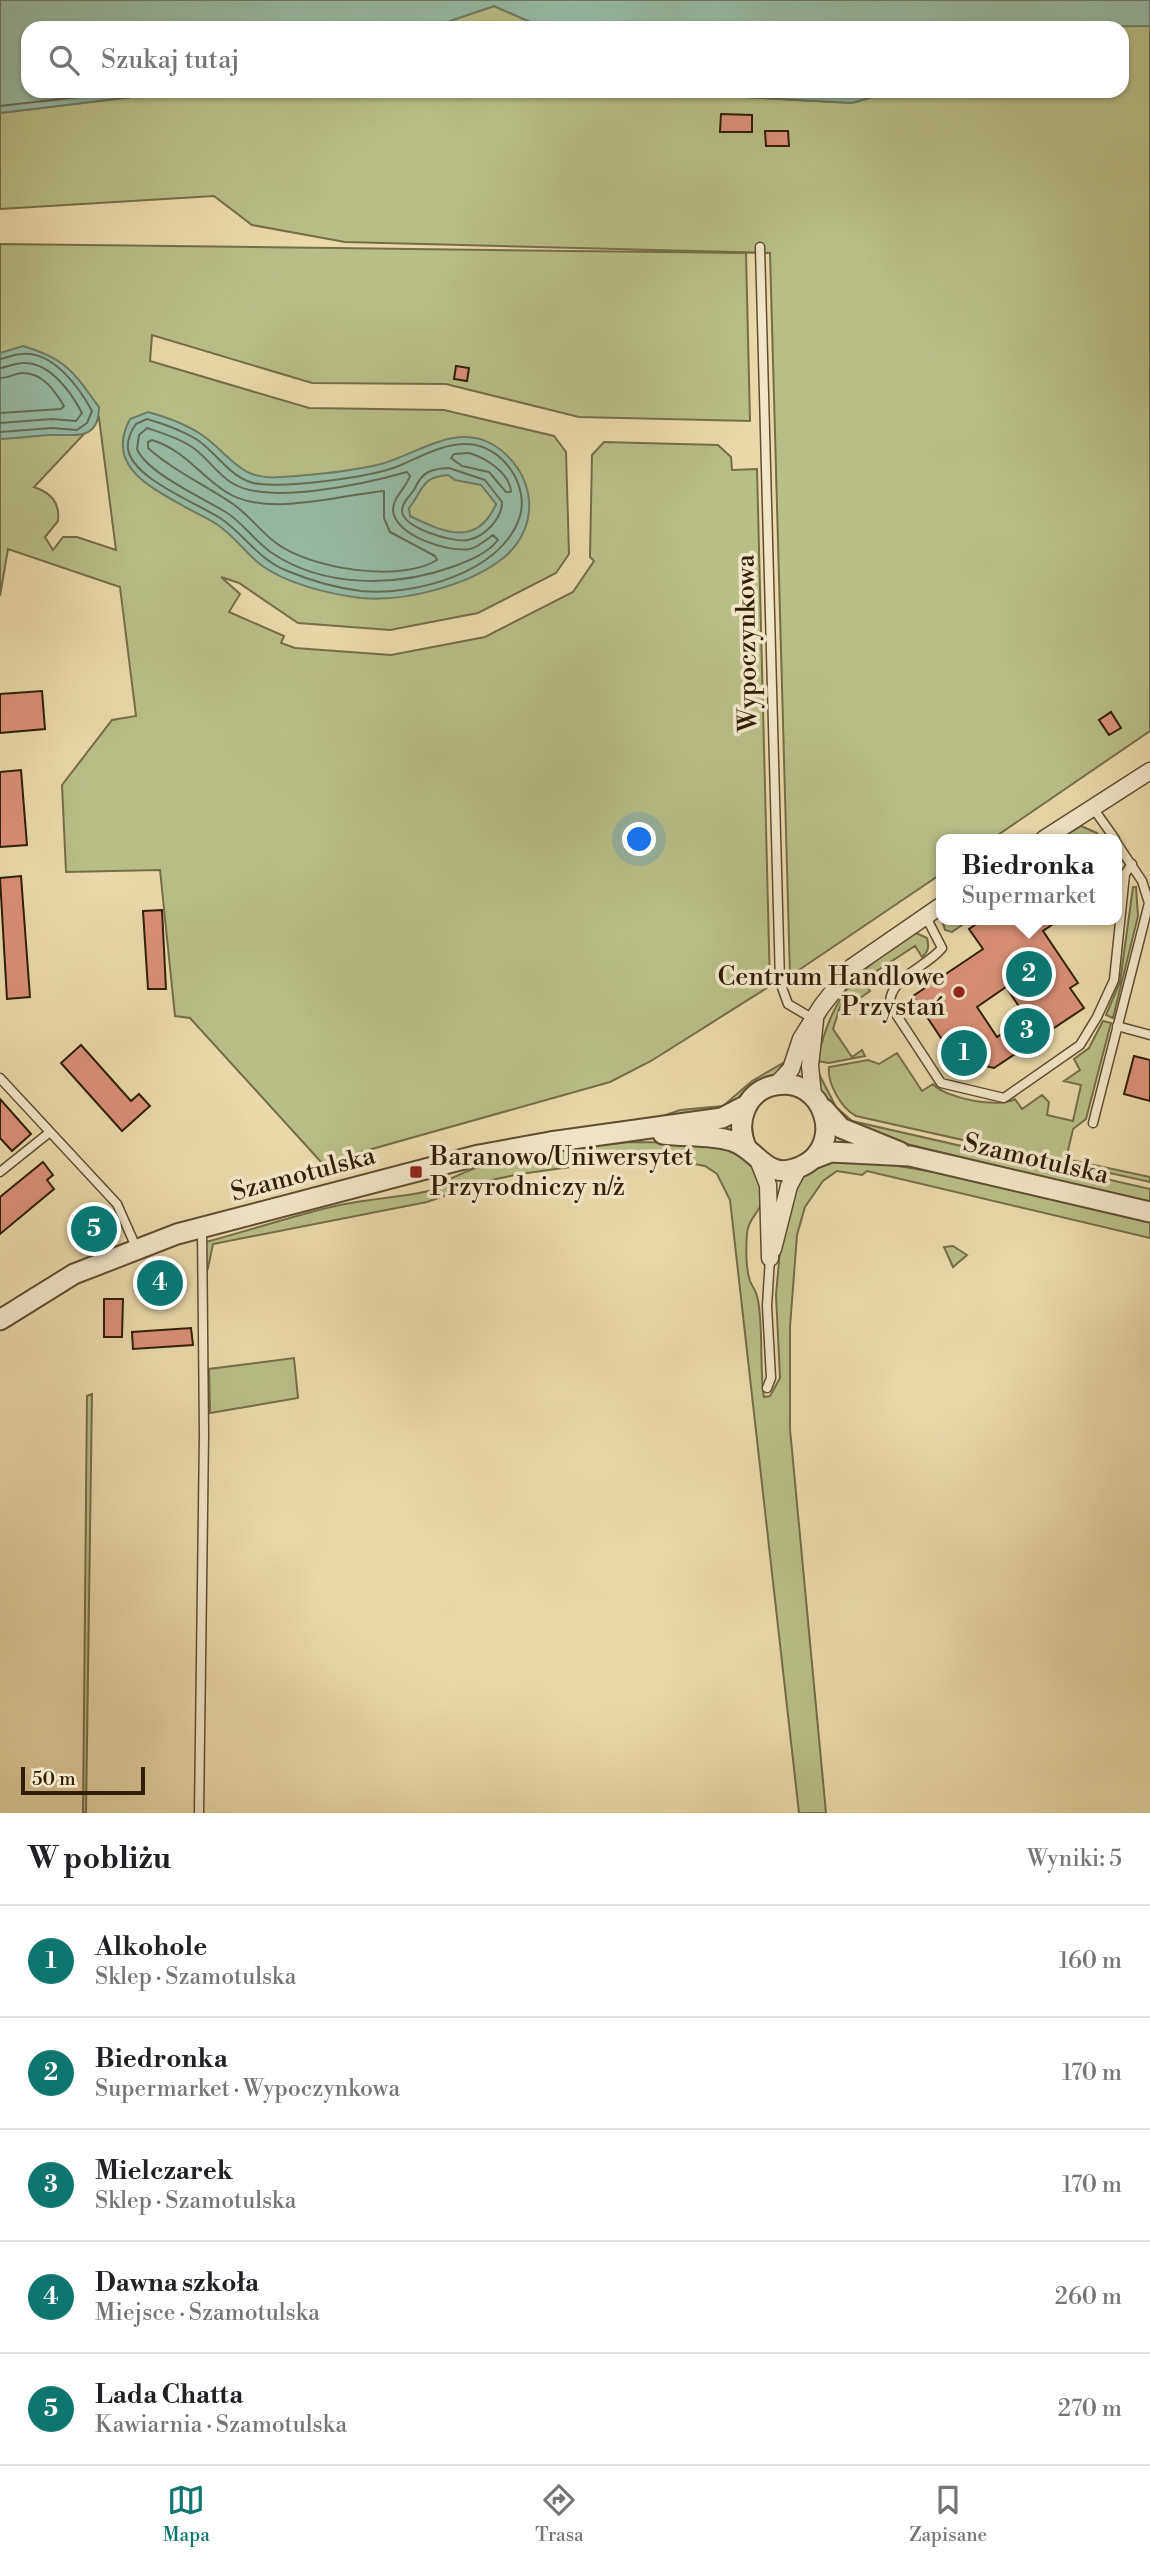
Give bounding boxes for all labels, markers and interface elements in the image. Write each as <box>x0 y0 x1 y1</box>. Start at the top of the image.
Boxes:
search box <box>21 21 1129 98</box>
icon: search <box>45 41 83 79</box>
text: Szukaj tutaj <box>101 44 240 76</box>
street label: Wypoczynkowa <box>729 553 765 733</box>
your location <box>622 822 656 856</box>
popup <box>936 834 1122 925</box>
text: Biedronka <box>962 850 1094 882</box>
text: Supermarket <box>962 882 1096 910</box>
pin: 2 <box>1006 948 1052 1000</box>
place label: Centrum Handlowe Przystań <box>717 961 945 1023</box>
marker: Centrum Handlowe Przystań <box>951 984 967 1000</box>
pin: 3 <box>1004 1005 1050 1057</box>
pin: 1 <box>941 1027 987 1079</box>
street label: Szamotulska <box>960 1127 1113 1191</box>
street label: Szamotulska <box>227 1139 380 1209</box>
place label: Baranowo/Uniwersytet Przyrodniczy n/ż <box>429 1141 693 1203</box>
marker: Baranowo/Uniwersytet Przyrodniczy n/ż <box>408 1164 424 1180</box>
pin: 5 <box>71 1203 117 1255</box>
pin: 4 <box>137 1257 183 1309</box>
scale bar <box>21 1764 145 1796</box>
text: 50 m <box>32 1767 76 1791</box>
text: W pobliżu <box>28 1840 171 1878</box>
text: Wyniki: 5 <box>1027 1845 1122 1873</box>
text: Alkohole <box>95 1931 207 1963</box>
text: 1 <box>45 1947 57 1975</box>
text: 160 m <box>1059 1947 1122 1975</box>
text: Sklep · Szamotulska <box>95 1963 297 1991</box>
text: Biedronka <box>95 2043 228 2075</box>
text: 2 <box>44 2059 58 2087</box>
text: 170 m <box>1062 2059 1122 2087</box>
text: Supermarket · Wypoczynkowa <box>95 2075 400 2103</box>
text: Mielczarek <box>95 2155 233 2187</box>
text: 3 <box>44 2171 58 2199</box>
text: 170 m <box>1062 2171 1122 2199</box>
text: Sklep · Szamotulska <box>95 2187 297 2215</box>
text: Dawna szkoła <box>95 2267 259 2299</box>
text: 4 <box>43 2283 59 2311</box>
text: 260 m <box>1055 2283 1122 2311</box>
text: Miejsce · Szamotulska <box>95 2299 320 2327</box>
text: Lada Chatta <box>95 2379 243 2411</box>
text: 5 <box>44 2395 58 2423</box>
text: 270 m <box>1058 2395 1122 2423</box>
text: Kawiarnia · Szamotulska <box>95 2411 347 2439</box>
tab: Mapa <box>163 2481 210 2547</box>
tab: Trasa <box>535 2481 584 2547</box>
tab: Zapisane <box>909 2481 987 2547</box>

